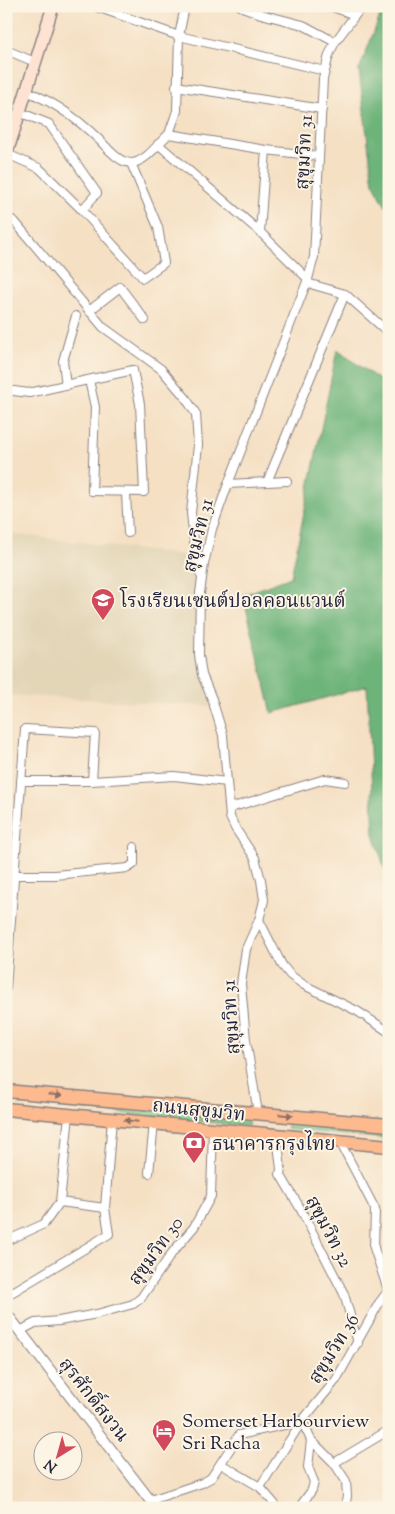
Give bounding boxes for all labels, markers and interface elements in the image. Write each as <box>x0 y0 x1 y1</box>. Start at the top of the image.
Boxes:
street label: สุขุมวิท 31 <box>290 113 321 190</box>
street label: สุขุมวิท 31 <box>177 495 222 575</box>
place label: โรงเรียนเซนต์ปอลคอนแวนต์ <box>119 586 346 616</box>
school or university icon: โรงเรียนเซนต์ปอลคอนแวนต์ <box>90 587 116 621</box>
street label: สุขุมวิท 31 <box>216 978 249 1055</box>
one-way arrow <box>47 1091 63 1099</box>
street label: ถนนสุขุมวิท <box>151 1093 247 1130</box>
one-way arrow <box>279 1112 295 1120</box>
one-way arrow <box>123 1117 139 1125</box>
bank icon: ธนาคารกรุงไทย <box>181 1130 207 1164</box>
place label: ธนาคารกรุงไทย <box>212 1130 336 1159</box>
street label: สุขุมวิท 32 <box>298 1192 358 1273</box>
street label: สุขุมวิท 30 <box>123 1212 191 1291</box>
street label: สุขุมวิท 36 <box>303 1309 367 1390</box>
street label: สุรศักดิ์สงวน <box>51 1351 137 1449</box>
place label: Somerset Harbourview Sri Racha <box>182 1409 369 1458</box>
hotel icon: Somerset Harbourview Sri Racha <box>151 1418 177 1452</box>
north arrow <box>32 1432 82 1482</box>
text: N <box>41 1453 62 1476</box>

